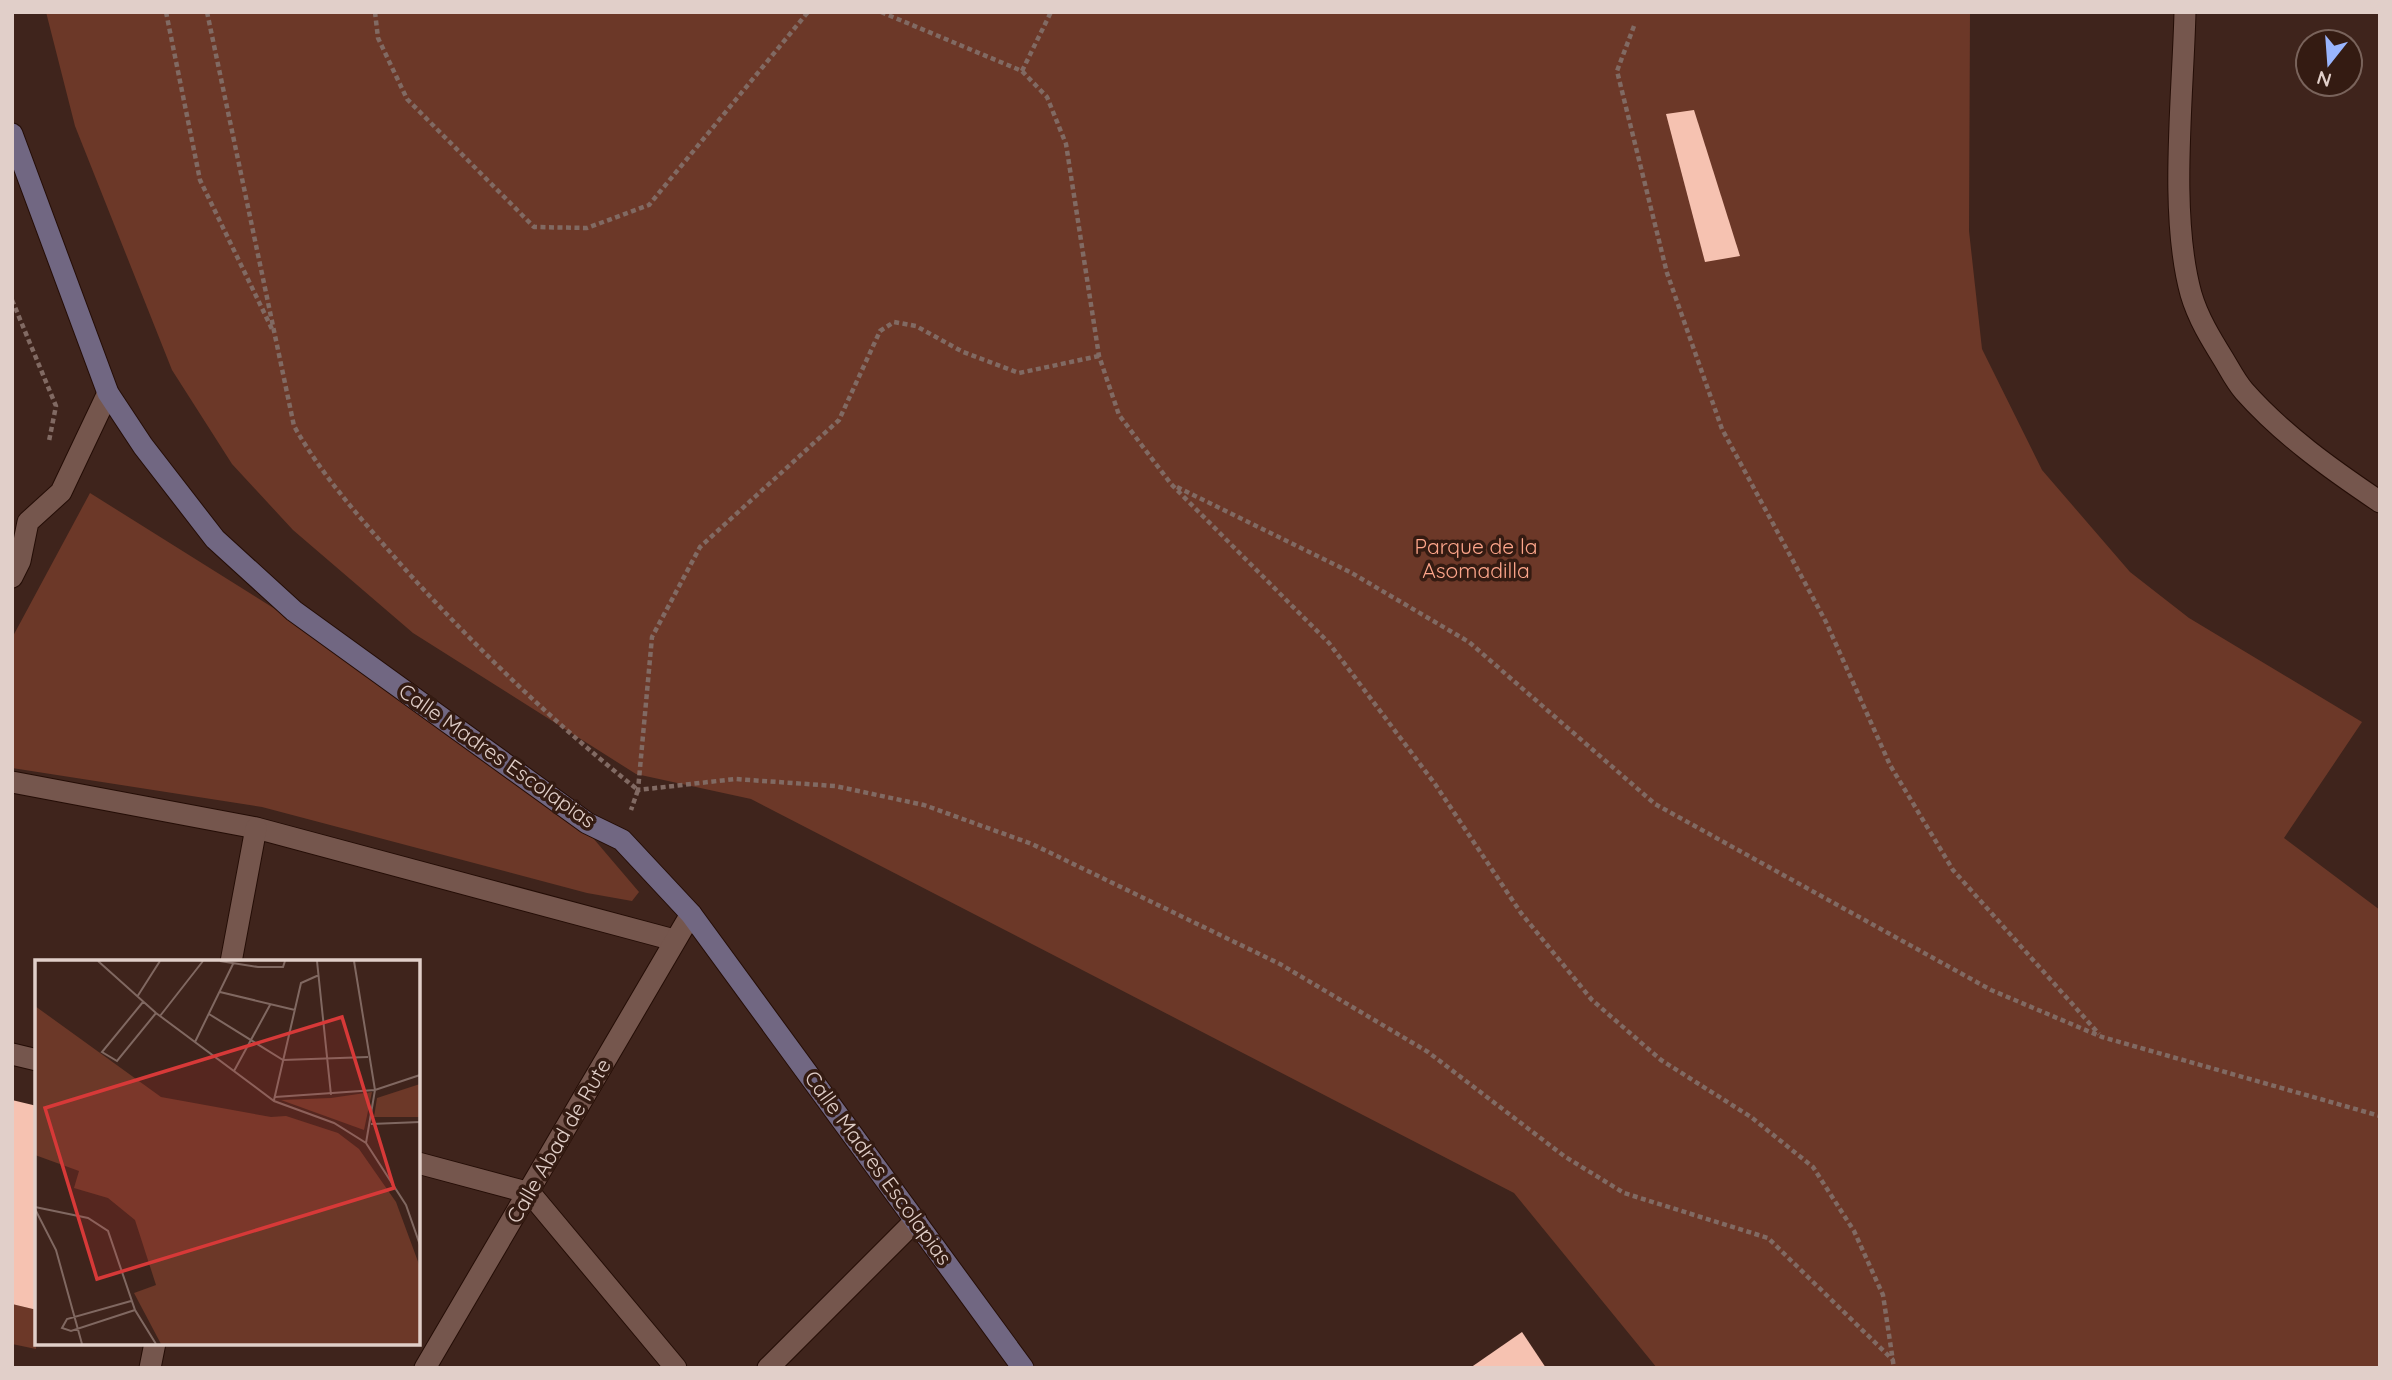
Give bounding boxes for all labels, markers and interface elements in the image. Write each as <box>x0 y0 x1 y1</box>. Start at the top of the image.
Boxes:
north arrow <box>2294 28 2364 98</box>
text: N <box>2314 66 2334 93</box>
park label: Parque de la Asomadilla <box>1415 533 1537 583</box>
street label: Calle Madres Escolapias <box>394 677 601 833</box>
inset map <box>35 960 420 1345</box>
street label: Calle Abad de Rute <box>500 1053 616 1228</box>
street label: Calle Madres Escolapias <box>799 1065 958 1270</box>

